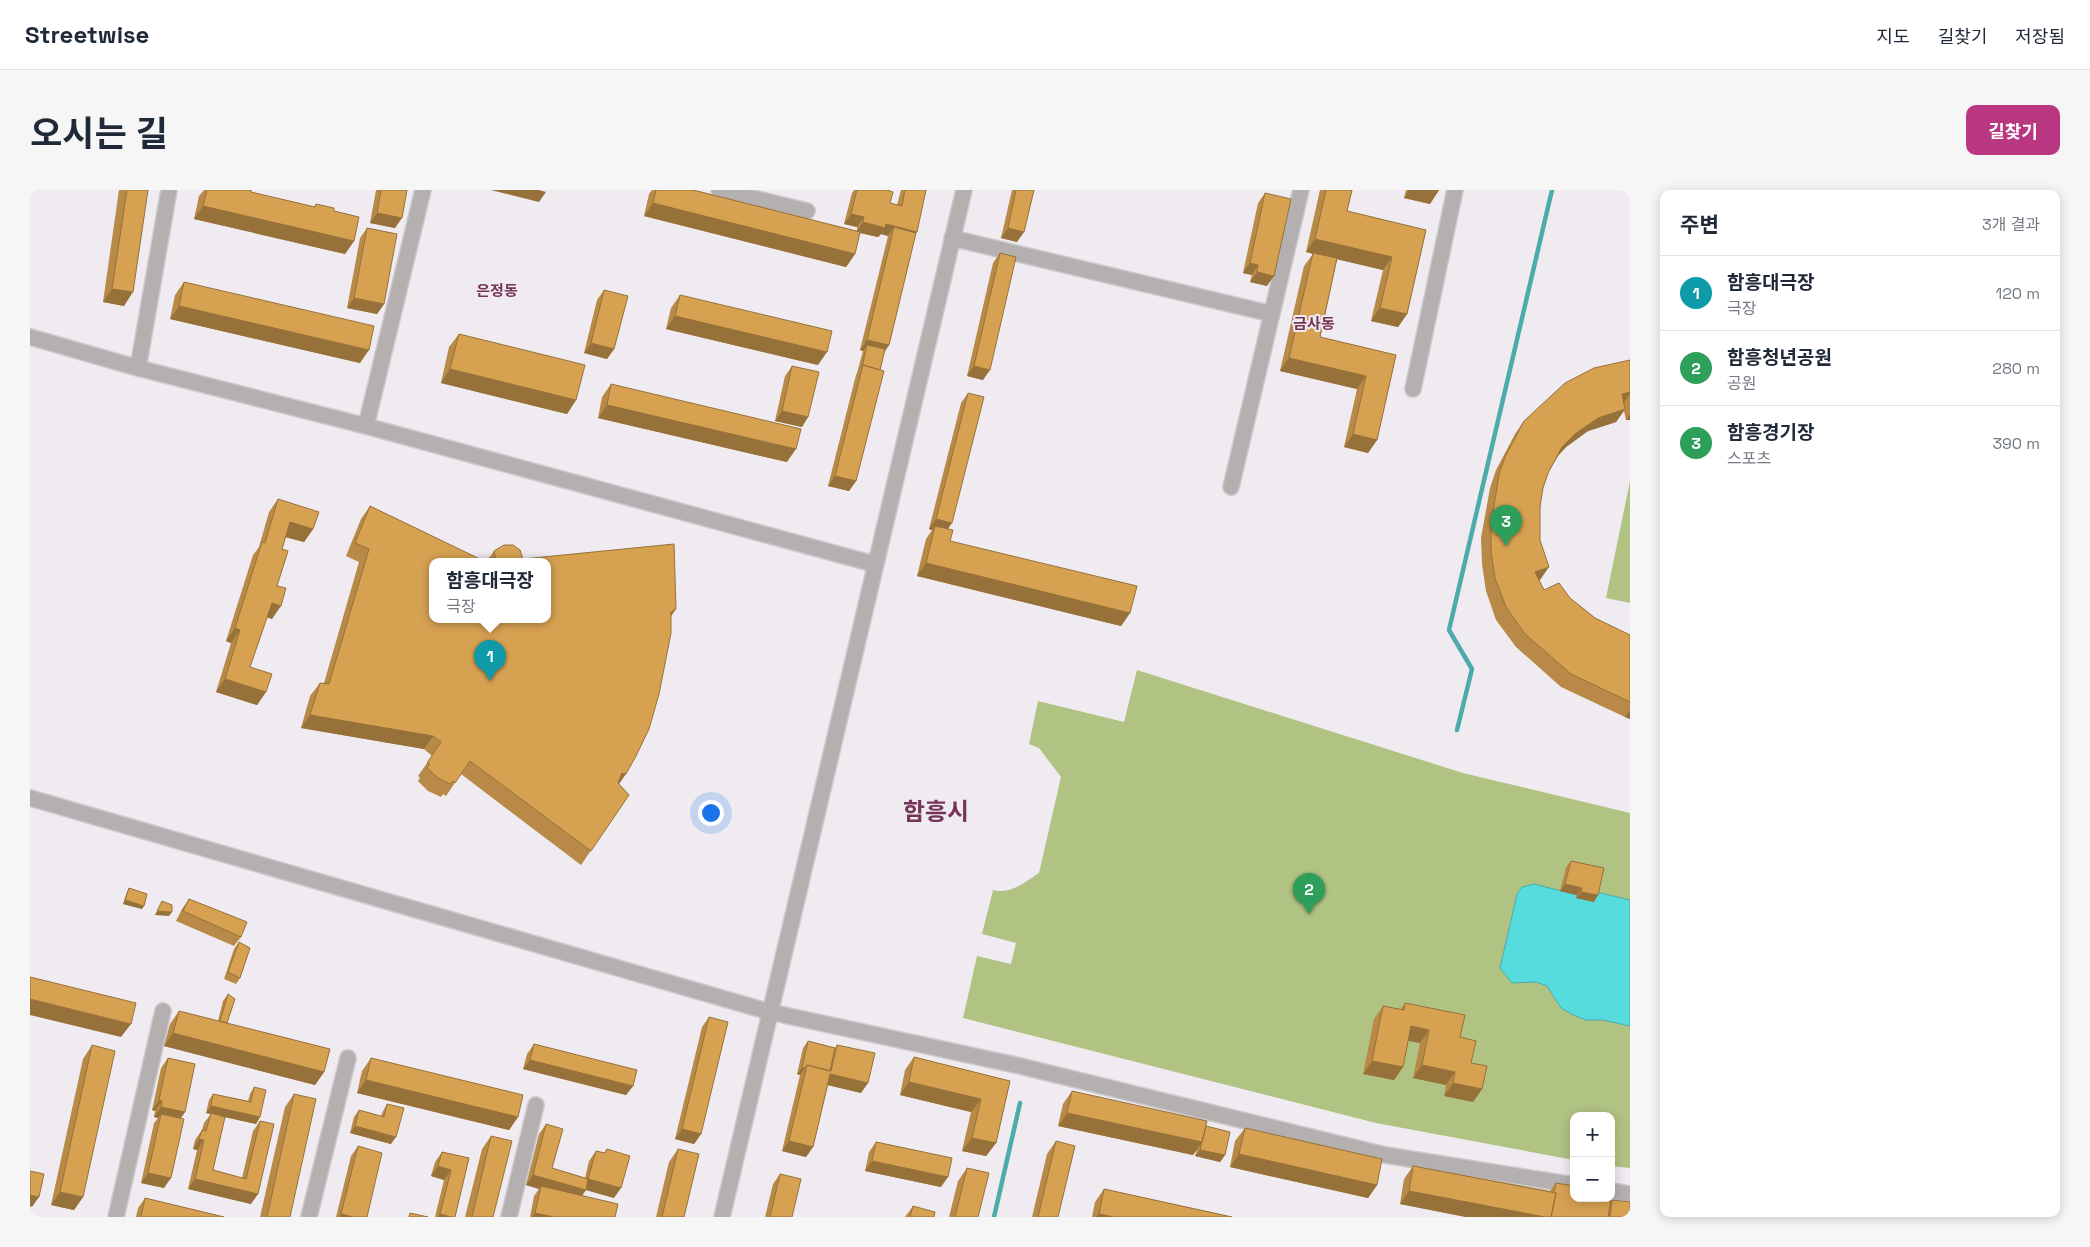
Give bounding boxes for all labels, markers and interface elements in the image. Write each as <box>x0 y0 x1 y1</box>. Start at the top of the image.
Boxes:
text: Streetwise <box>25 19 149 50</box>
text: 지도 <box>1877 25 1910 48</box>
text: 길찾기 <box>1938 25 1987 48</box>
text: 저장됨 <box>2015 25 2065 48</box>
button: 길찾기 <box>1966 105 2060 155</box>
text: 오시는 길 <box>30 112 168 156</box>
text: 주변 <box>1680 211 1719 238</box>
text: 3개 결과 <box>1982 214 2040 235</box>
text: 함흥대극장 <box>1727 270 1814 295</box>
district label: 은정동 <box>476 281 518 300</box>
text: 1 <box>1692 283 1700 304</box>
text: 120 m <box>1996 283 2040 304</box>
text: 극장 <box>1727 298 1756 319</box>
district label: 금사동 <box>1293 314 1335 333</box>
text: 함흥청년공원 <box>1727 345 1832 370</box>
text: 2 <box>1691 358 1701 379</box>
text: 280 m <box>1992 358 2040 379</box>
text: 공원 <box>1727 373 1756 394</box>
text: 함흥경기장 <box>1727 420 1814 445</box>
text: 3 <box>1691 433 1701 454</box>
text: 390 m <box>1992 433 2040 454</box>
text: 스포츠 <box>1727 448 1771 469</box>
pin: 3 <box>1490 505 1522 546</box>
popup <box>429 558 551 623</box>
text: 함흥대극장 <box>446 568 534 593</box>
text: 극장 <box>446 596 476 617</box>
pin: 1 <box>474 640 506 681</box>
district label: 함흥시 <box>903 796 969 827</box>
your location <box>698 800 724 826</box>
pin: 2 <box>1293 873 1325 914</box>
map controls <box>1570 1112 1615 1202</box>
button: + <box>1570 1112 1615 1157</box>
button: − <box>1570 1157 1615 1202</box>

